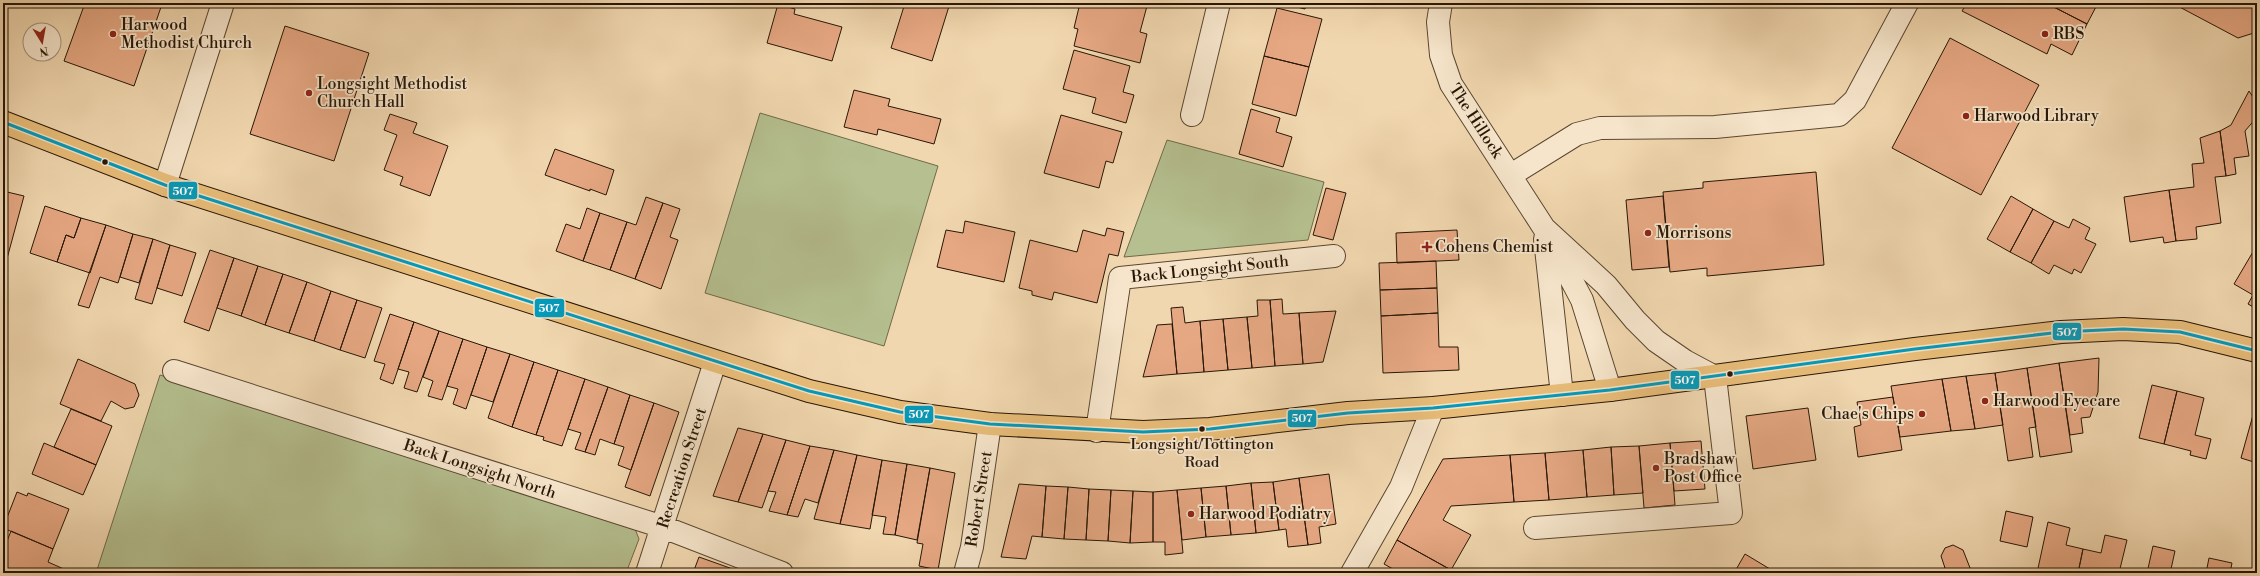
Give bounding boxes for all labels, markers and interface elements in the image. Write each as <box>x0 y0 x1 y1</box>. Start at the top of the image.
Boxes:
place label: Harwood Methodist Church <box>121 15 252 53</box>
north arrow <box>22 22 62 62</box>
place label: RBS <box>2053 24 2085 44</box>
marker: Harwood Methodist Church <box>108 29 118 39</box>
marker: RBS <box>2040 29 2050 39</box>
text: N <box>38 43 49 59</box>
place label: Longsight Methodist Church Hall <box>317 74 468 112</box>
street label: The Hillock <box>1445 80 1508 163</box>
marker: Longsight Methodist Church Hall <box>304 88 314 98</box>
place label: Harwood Library <box>1974 106 2099 126</box>
marker: Harwood Library <box>1961 111 1971 121</box>
unlabelled marker <box>100 157 110 167</box>
line badge: 507 <box>168 181 198 200</box>
text: 507 <box>172 185 194 199</box>
place label: Morrisons <box>1656 223 1731 243</box>
marker: Morrisons <box>1643 228 1653 238</box>
place label: Cohens Chemist <box>1435 237 1553 257</box>
marker: Cohens Chemist <box>1422 242 1432 252</box>
street label: Back Longsight South <box>1129 251 1290 287</box>
line badge: 507 <box>534 298 565 318</box>
text: 507 <box>538 302 560 316</box>
line badge: 507 <box>2052 322 2082 341</box>
text: 507 <box>2056 326 2078 340</box>
unlabelled marker <box>1725 369 1735 379</box>
line badge: 507 <box>1670 370 1700 390</box>
text: 507 <box>1674 374 1696 388</box>
place label: Harwood Eyecare <box>1993 391 2120 411</box>
marker: Harwood Eyecare <box>1980 396 1990 406</box>
place label: Chae's Chips <box>1821 404 1914 424</box>
street label: Recreation Street <box>653 405 711 531</box>
line badge: 507 <box>904 405 934 424</box>
text: 507 <box>908 408 930 422</box>
line badge: 507 <box>1287 409 1317 428</box>
marker: Chae's Chips <box>1917 409 1927 419</box>
text: 507 <box>1291 412 1313 426</box>
marker: Longsight/Tottington Road <box>1197 424 1207 434</box>
street label: Back Longsight North <box>400 435 559 503</box>
place label: Longsight/Tottington Road <box>1130 435 1274 472</box>
street label: Robert Street <box>962 449 997 548</box>
place label: Bradshaw Post Office <box>1663 449 1742 487</box>
marker: Bradshaw Post Office <box>1651 463 1661 473</box>
place label: Harwood Podiatry <box>1199 504 1331 524</box>
marker: Harwood Podiatry <box>1186 509 1196 519</box>

